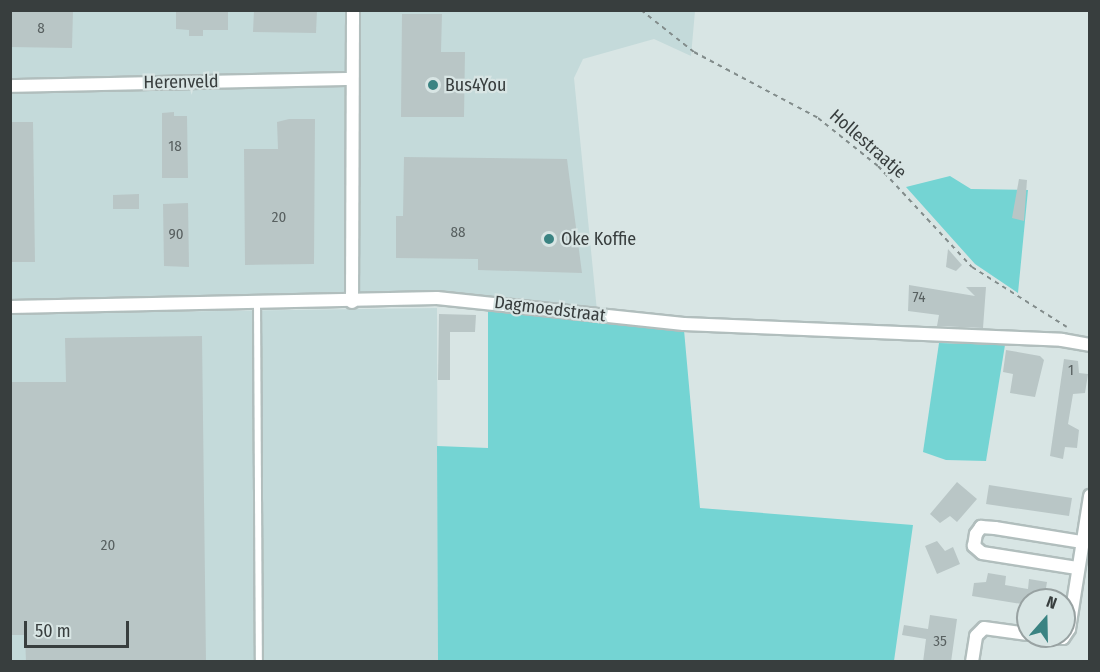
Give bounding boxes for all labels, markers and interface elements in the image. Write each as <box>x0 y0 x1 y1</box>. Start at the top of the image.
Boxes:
house number: 8 <box>37 20 45 38</box>
street label: Herenveld <box>143 71 219 93</box>
place label: Bus4You <box>445 74 506 96</box>
marker: Bus4You <box>426 78 440 92</box>
street label: Hollestraatje <box>825 105 911 183</box>
house number: 18 <box>168 138 182 156</box>
house number: 20 <box>272 209 286 227</box>
house number: 88 <box>451 224 465 242</box>
house number: 90 <box>168 226 184 244</box>
place label: Oke Koffie <box>561 228 636 250</box>
marker: Oke Koffie <box>542 232 556 246</box>
house number: 74 <box>913 289 925 307</box>
street label: Dagmoedstraat <box>493 291 607 327</box>
house number: 1 <box>1068 362 1074 380</box>
house number: 20 <box>101 537 115 555</box>
north arrow <box>1016 588 1076 648</box>
text: N <box>1044 592 1059 613</box>
scale bar <box>27 609 132 647</box>
text: 50 m <box>35 620 71 642</box>
house number: 35 <box>933 633 947 651</box>

